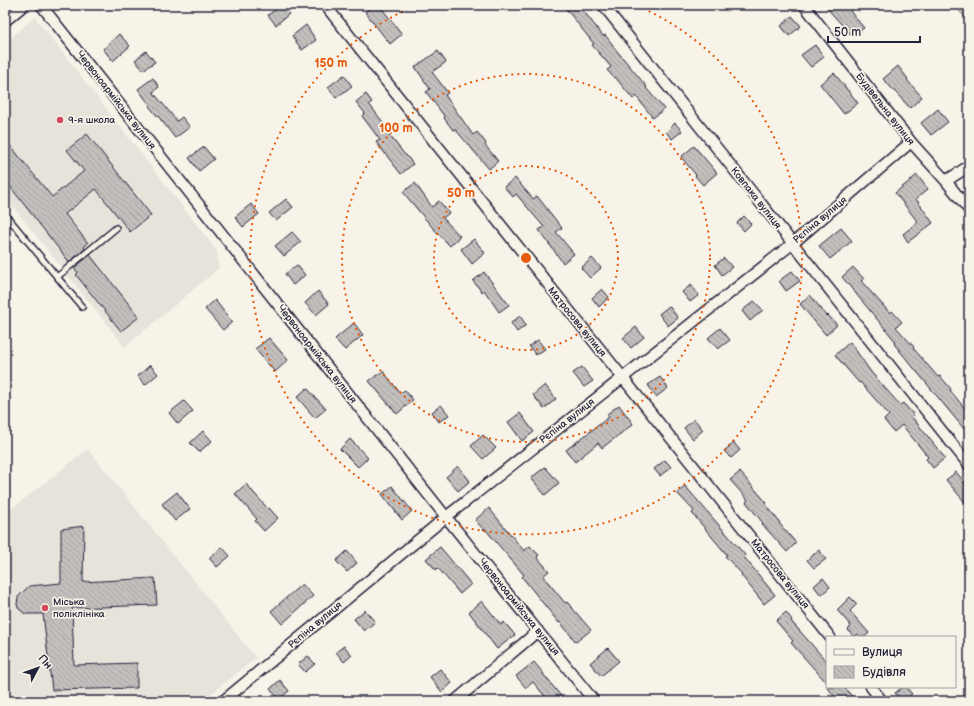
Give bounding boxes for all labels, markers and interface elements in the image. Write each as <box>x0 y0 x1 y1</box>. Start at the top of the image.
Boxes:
scale bar <box>828 18 920 44</box>
text: 50 m <box>834 25 861 40</box>
street label: Червоноармійська вулиця <box>74 48 158 152</box>
text: 150 m <box>315 56 347 71</box>
street label: Будівельна вулиця <box>853 71 917 148</box>
place label: 9-я школа <box>68 114 115 126</box>
marker: 9-я школа <box>55 115 65 125</box>
text: 100 m <box>379 121 413 136</box>
street label: Ковпака вулиця <box>728 165 784 232</box>
text: 50 m <box>447 186 475 201</box>
street label: Рєпіна вулиця <box>791 194 850 246</box>
centre of rings <box>519 251 533 265</box>
street label: Матросова вулиця <box>545 285 609 360</box>
street label: Червоноармійська вулиця <box>275 302 359 406</box>
street label: Рєпіна вулиця <box>537 396 597 446</box>
street label: Матросова вулиця <box>748 537 812 612</box>
street label: Червоноармійська вулиця <box>476 556 562 658</box>
place label: Міська поліклініка <box>53 596 105 620</box>
street label: Рєпіна вулиця <box>286 599 345 651</box>
marker: Міська поліклініка <box>40 603 50 613</box>
legend <box>826 636 956 688</box>
text: Вулиця <box>862 645 903 660</box>
north arrow <box>18 648 58 688</box>
text: Пн <box>35 652 55 672</box>
text: Будівля <box>862 665 906 680</box>

